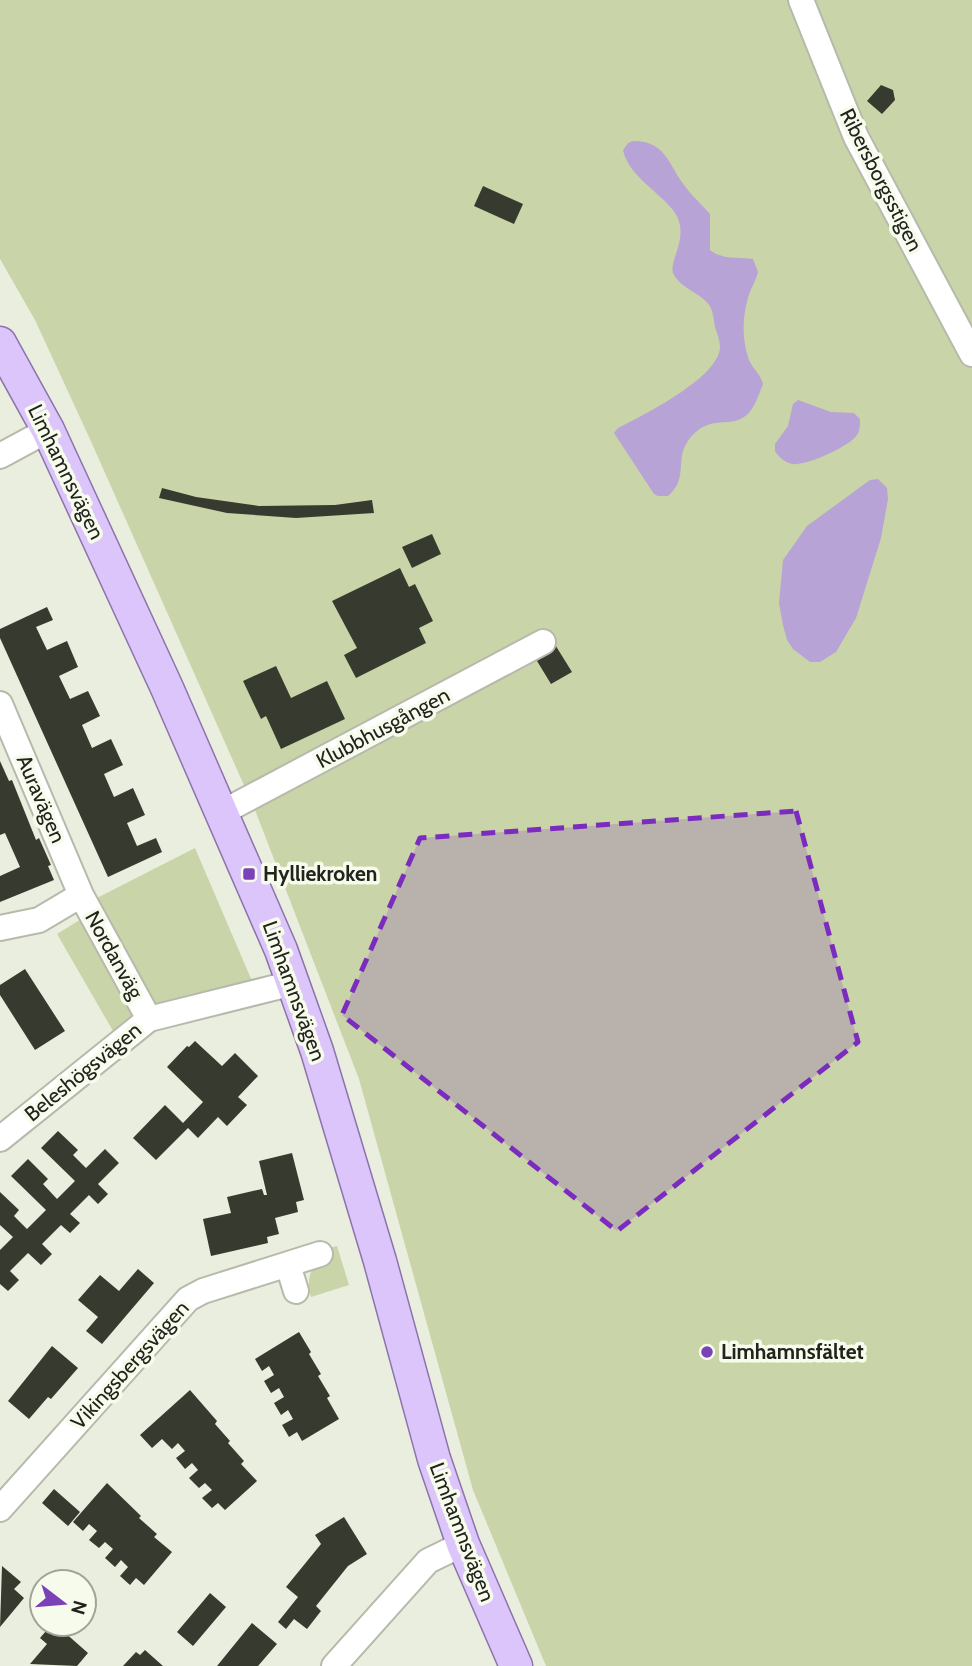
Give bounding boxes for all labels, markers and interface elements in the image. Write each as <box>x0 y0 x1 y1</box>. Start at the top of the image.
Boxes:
street label: Ribersborgsstigen <box>835 104 928 255</box>
street label: Limhamnsvägen <box>23 400 110 543</box>
street label: Klubbhusgången <box>312 682 454 773</box>
street label: Auravägen <box>12 751 71 847</box>
place label: Hylliekroken <box>263 861 377 886</box>
marker: Hylliekroken <box>241 866 257 882</box>
street label: Nordanväg <box>80 907 149 1003</box>
street label: Limhamnsvägen <box>258 918 331 1064</box>
street label: Beleshögsvägen <box>19 1017 146 1126</box>
street label: Vikingsbergsvägen <box>65 1295 194 1434</box>
place label: Limhamnsfältet <box>721 1339 864 1364</box>
marker: Limhamnsfältet <box>699 1344 715 1360</box>
street label: Limhamnsvägen <box>424 1459 500 1605</box>
north arrow <box>28 1568 98 1638</box>
text: N <box>66 1598 92 1617</box>

